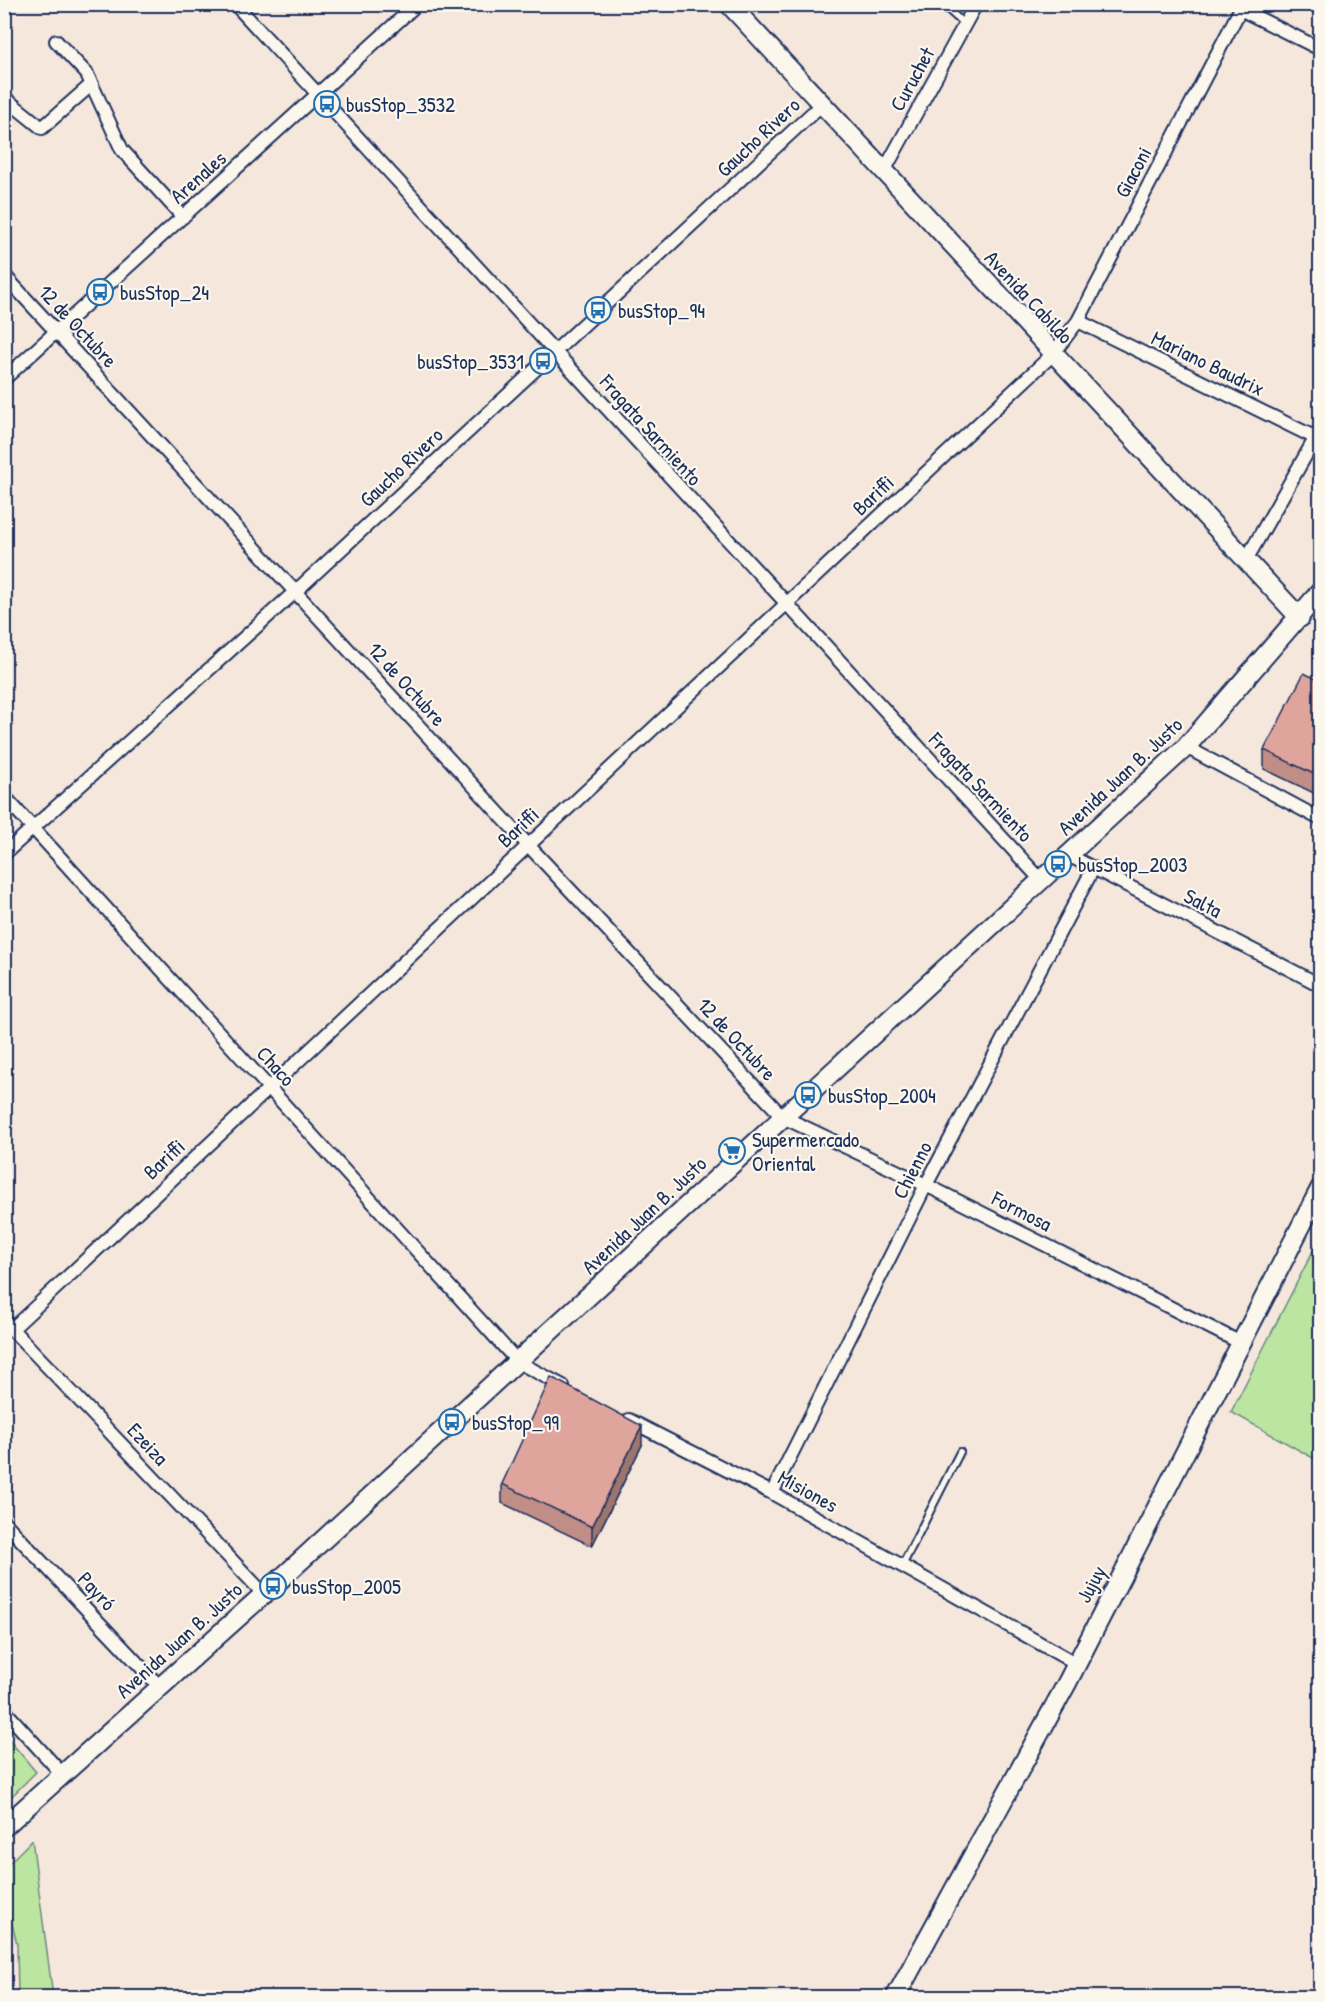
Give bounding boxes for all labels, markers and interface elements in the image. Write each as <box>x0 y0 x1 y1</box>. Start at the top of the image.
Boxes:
street label: Curuchet <box>883 41 942 116</box>
bus stop icon: busStop_3532 <box>312 89 342 119</box>
place label: busStop_3532 <box>346 90 455 119</box>
street label: Gaucho Rivero <box>710 91 806 183</box>
street label: Giaconi <box>1108 141 1158 203</box>
street label: Arenales <box>164 144 232 210</box>
street label: Avenida Cabildo <box>978 244 1080 350</box>
bus stop icon: busStop_24 <box>85 277 115 307</box>
street label: 12 de Octubre <box>32 278 124 374</box>
place label: busStop_24 <box>120 278 209 307</box>
bus stop icon: busStop_94 <box>583 295 613 325</box>
place label: busStop_94 <box>618 296 705 325</box>
street label: Mariano Baudrix <box>1147 323 1269 403</box>
bus stop icon: busStop_3531 <box>528 346 558 376</box>
place label: busStop_3531 <box>417 347 524 376</box>
street label: Fragata Sarmiento <box>593 367 709 492</box>
street label: Gaucho Rivero <box>353 421 449 513</box>
street label: Bariffi <box>846 468 900 522</box>
street label: 12 de Octubre <box>361 636 453 732</box>
street label: Avenida Juan B. Justo <box>1051 710 1189 842</box>
street label: Fragata Sarmiento <box>922 725 1040 848</box>
street label: Bariffi <box>491 800 545 854</box>
bus stop icon: busStop_2003 <box>1043 849 1073 879</box>
place label: busStop_2003 <box>1078 850 1188 879</box>
street label: Salta <box>1179 881 1227 925</box>
street label: 12 de Octubre <box>691 991 783 1087</box>
street label: Chaco <box>250 1040 302 1092</box>
bus stop icon: busStop_2004 <box>793 1080 823 1110</box>
place label: busStop_2004 <box>828 1081 936 1110</box>
place label: Supermercado Oriental <box>752 1125 859 1178</box>
street label: Bariffi <box>137 1132 191 1186</box>
supermarket icon: Supermercado Oriental <box>717 1136 747 1166</box>
street label: Chienno <box>885 1136 939 1204</box>
street label: Avenida Juan B. Justo <box>575 1149 713 1281</box>
street label: Formosa <box>986 1183 1057 1238</box>
bus stop icon: busStop_99 <box>437 1407 467 1437</box>
place label: busStop_99 <box>472 1408 559 1437</box>
street label: Ezeiza <box>121 1416 175 1472</box>
street label: Misiones <box>773 1463 843 1519</box>
street label: Jujuy <box>1069 1560 1113 1608</box>
street label: Payró <box>71 1565 123 1617</box>
bus stop icon: busStop_2005 <box>258 1571 288 1601</box>
place label: busStop_2005 <box>292 1572 401 1601</box>
street label: Avenida Juan B. Justo <box>109 1575 249 1705</box>

